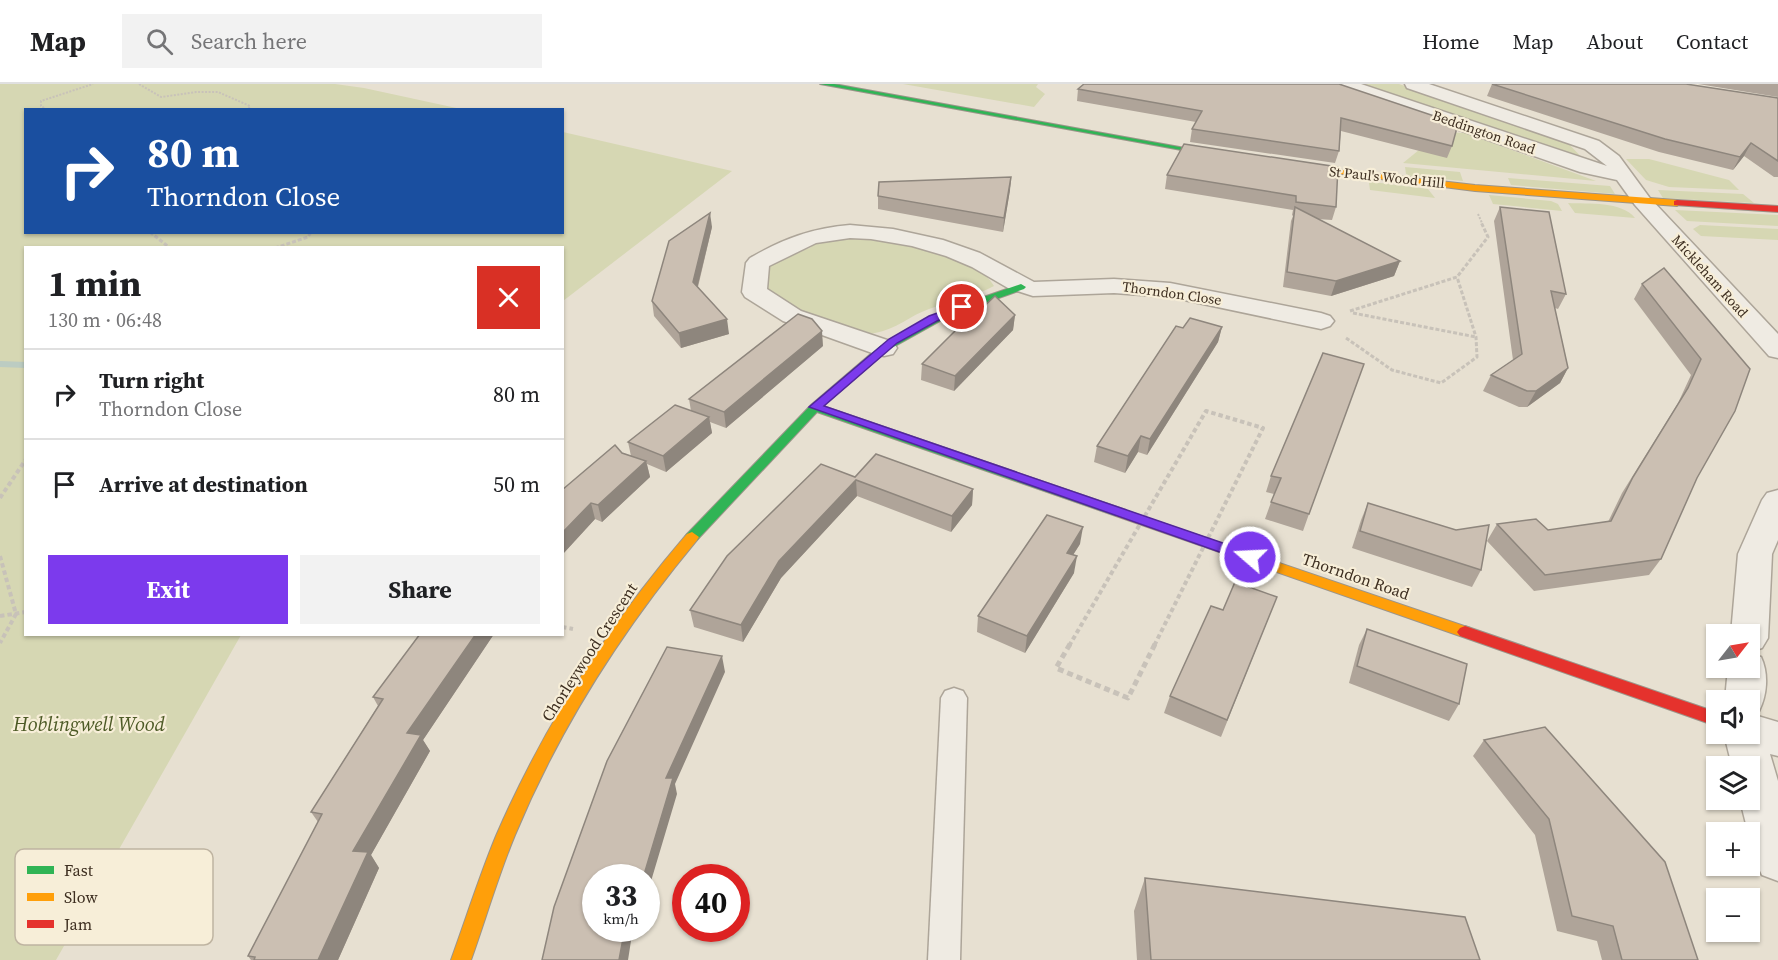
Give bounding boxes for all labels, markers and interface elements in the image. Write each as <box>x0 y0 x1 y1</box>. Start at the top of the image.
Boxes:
search box <box>122 14 542 68</box>
text: Map <box>30 22 86 60</box>
icon: search <box>143 25 176 58</box>
text: Search here <box>191 26 307 56</box>
text: Home <box>1422 27 1480 56</box>
text: Map <box>1513 27 1554 56</box>
text: About <box>1587 27 1643 56</box>
text: Contact <box>1676 27 1748 56</box>
street label: Beddington Road <box>1430 105 1538 159</box>
text: 80 m <box>147 123 240 181</box>
icon: right <box>48 132 126 210</box>
street label: St Paul's Wood Hill <box>1328 161 1446 193</box>
text: Thorndon Close <box>147 178 340 215</box>
street label: Mickleham Road <box>1667 230 1753 322</box>
text: 1 min <box>48 259 141 308</box>
button: close <box>477 266 540 329</box>
street label: Thorndon Close <box>1121 276 1223 310</box>
pin <box>936 281 987 332</box>
icon: arrive <box>945 290 978 323</box>
text: 130 m · 06:48 <box>48 306 162 334</box>
text: Turn right <box>99 365 204 395</box>
icon: right <box>48 378 81 411</box>
text: 80 m <box>493 379 540 409</box>
text: Thorndon Close <box>99 395 242 423</box>
icon: arrive <box>48 468 81 501</box>
text: Arrive at destination <box>99 469 308 499</box>
text: 50 m <box>493 469 540 499</box>
position arrow <box>1218 525 1282 589</box>
street label: Thorndon Road <box>1299 547 1413 605</box>
button: Exit <box>48 555 288 624</box>
button: Share <box>300 555 540 624</box>
street label: Chorleywood Crescent <box>536 578 643 726</box>
north arrow <box>1706 624 1760 678</box>
map controls <box>1706 624 1760 942</box>
button: sound <box>1706 690 1760 744</box>
park label: Hoblingwell Wood <box>12 710 165 738</box>
button: layers <box>1706 756 1760 810</box>
button: + <box>1706 822 1760 876</box>
legend <box>15 849 213 945</box>
text: Fast <box>64 859 94 881</box>
speed limit sign: 40 <box>672 864 750 942</box>
text: 33 <box>605 875 637 916</box>
text: Slow <box>64 886 99 908</box>
button: − <box>1706 888 1760 942</box>
text: km/h <box>603 908 639 929</box>
text: Jam <box>63 913 92 935</box>

